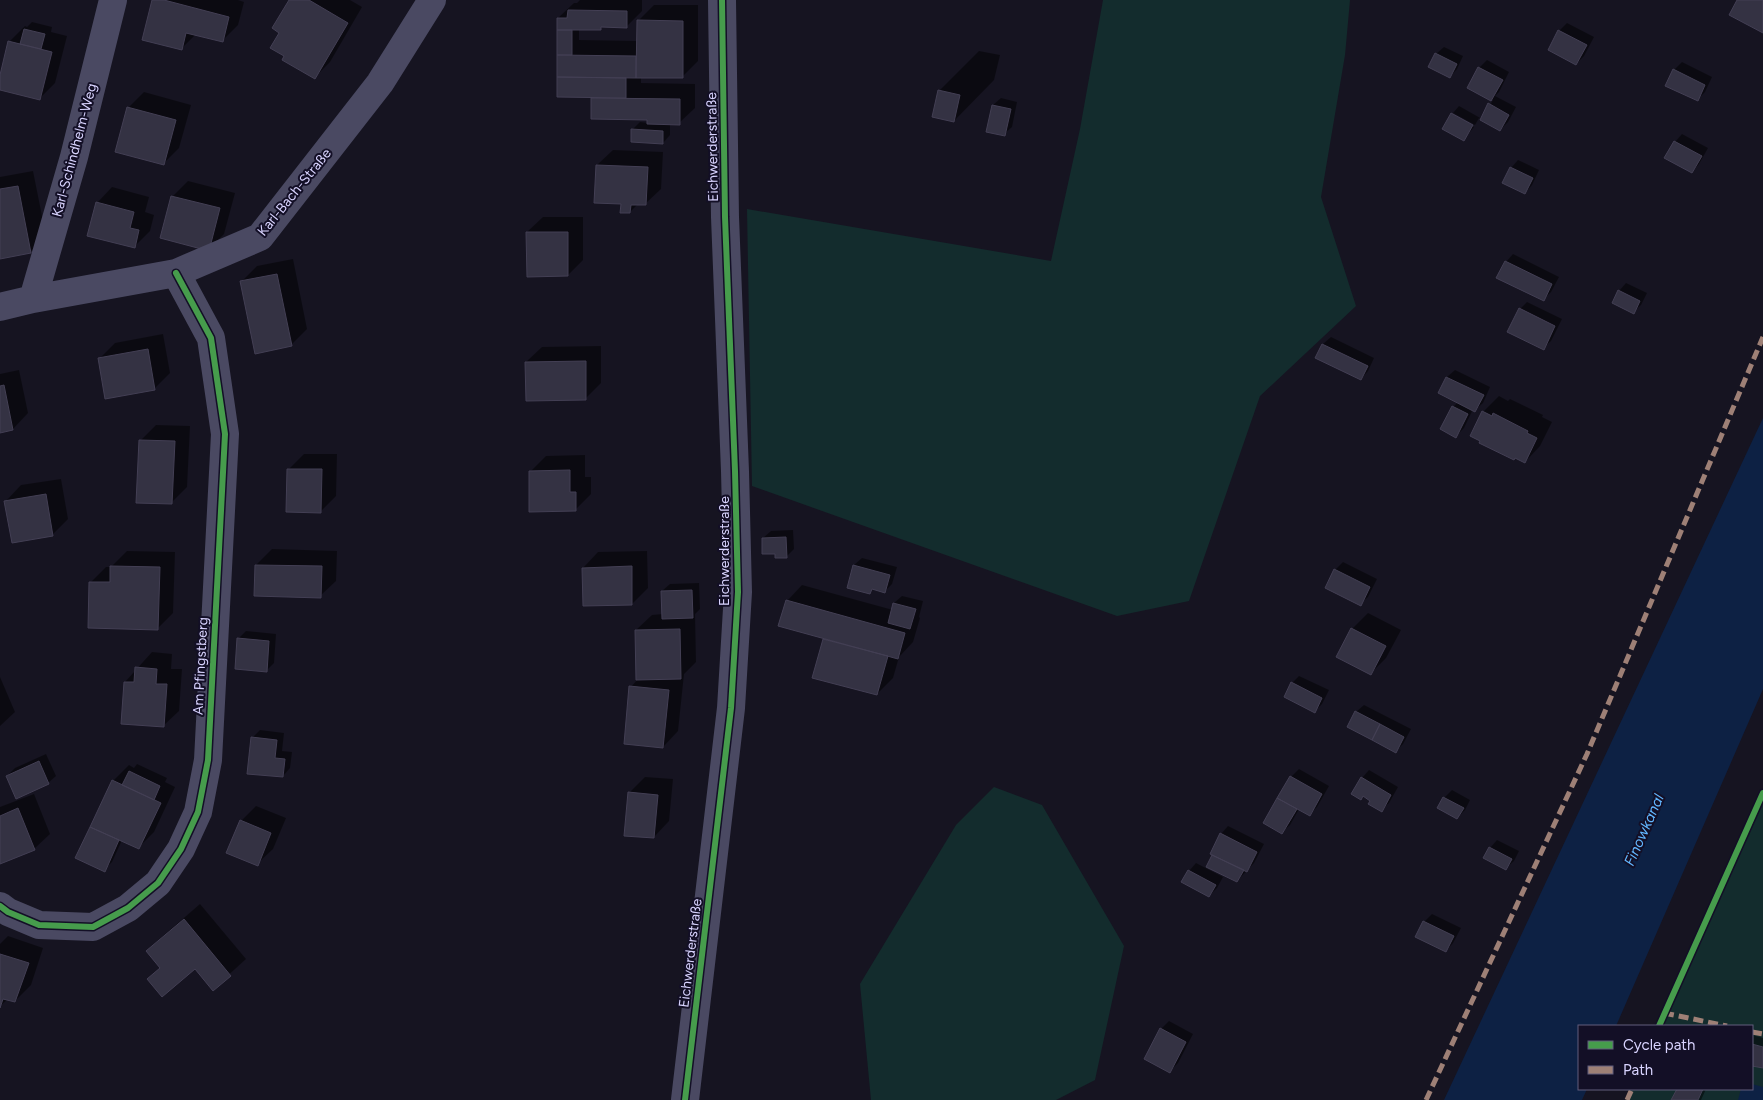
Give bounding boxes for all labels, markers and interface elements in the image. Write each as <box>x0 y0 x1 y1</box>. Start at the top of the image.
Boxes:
street label: Karl-Schindhelm-Weg <box>48 82 100 219</box>
street label: Eichwerderstraße <box>703 92 722 202</box>
street label: Karl-Bach-Straße <box>254 145 335 239</box>
street label: Eichwerderstraße <box>716 496 733 606</box>
street label: Am Pfingstberg <box>189 617 212 715</box>
water label: Finowkanal <box>1620 791 1668 869</box>
street label: Eichwerderstraße <box>675 897 706 1009</box>
legend <box>1578 1025 1753 1090</box>
text: Cycle path <box>1623 1036 1695 1054</box>
text: Path <box>1623 1061 1653 1079</box>

